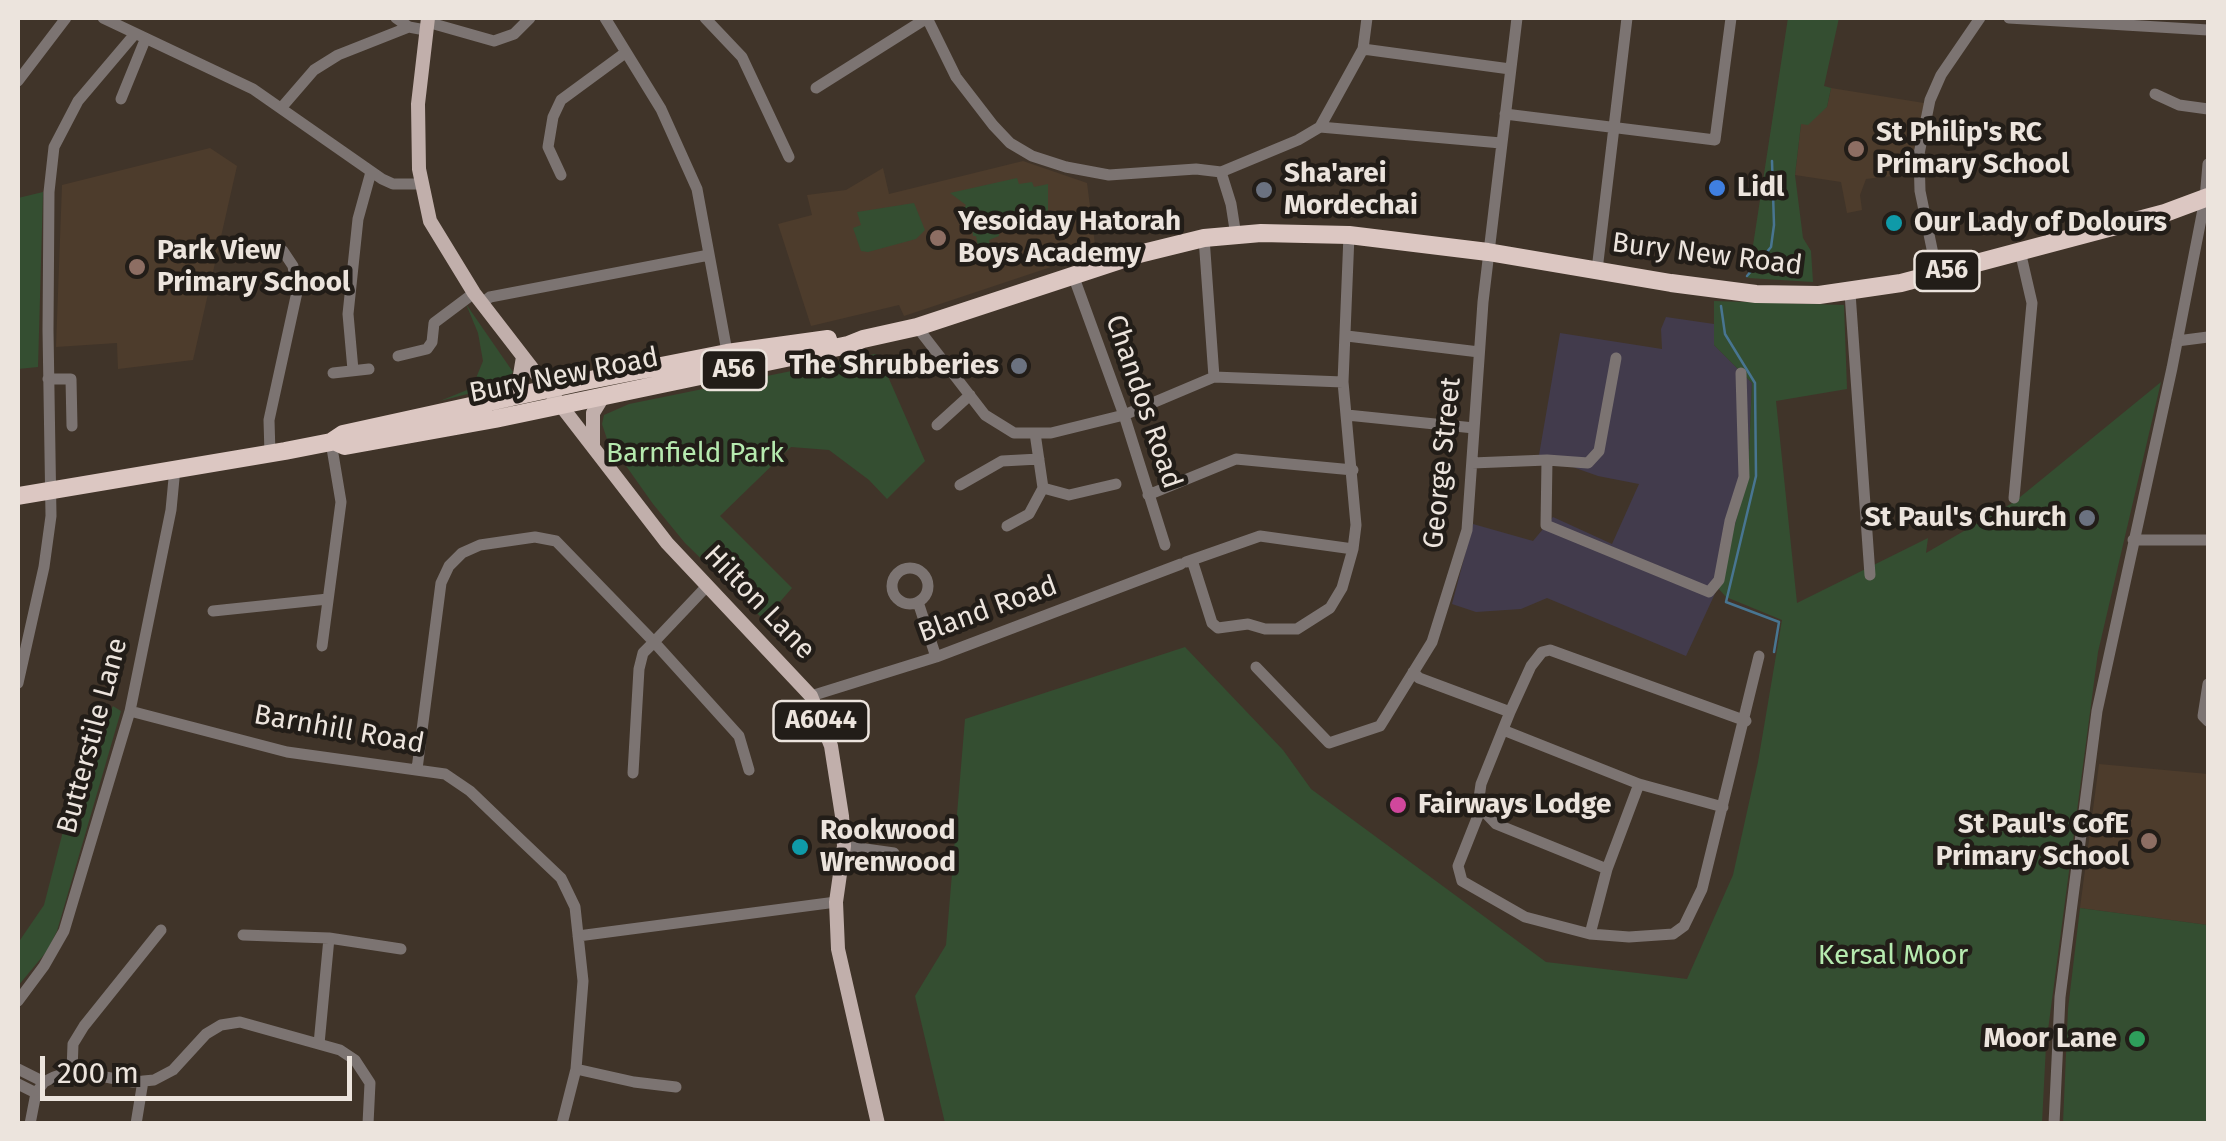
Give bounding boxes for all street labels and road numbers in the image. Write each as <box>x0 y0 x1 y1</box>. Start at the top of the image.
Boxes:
street label: Bury New Road <box>1610 227 1804 283</box>
road number: A56 <box>1914 251 1980 291</box>
street label: Chandos Road <box>1098 311 1188 493</box>
street label: Bury New Road <box>467 341 661 411</box>
road number: A56 <box>702 350 766 390</box>
street label: George Street <box>1417 376 1469 550</box>
street label: Hilton Lane <box>696 539 822 667</box>
street label: Bland Road <box>914 569 1062 651</box>
street label: Butterstile Lane <box>51 635 135 837</box>
street label: Barnhill Road <box>251 699 427 761</box>
road number: A6044 <box>774 701 868 741</box>

